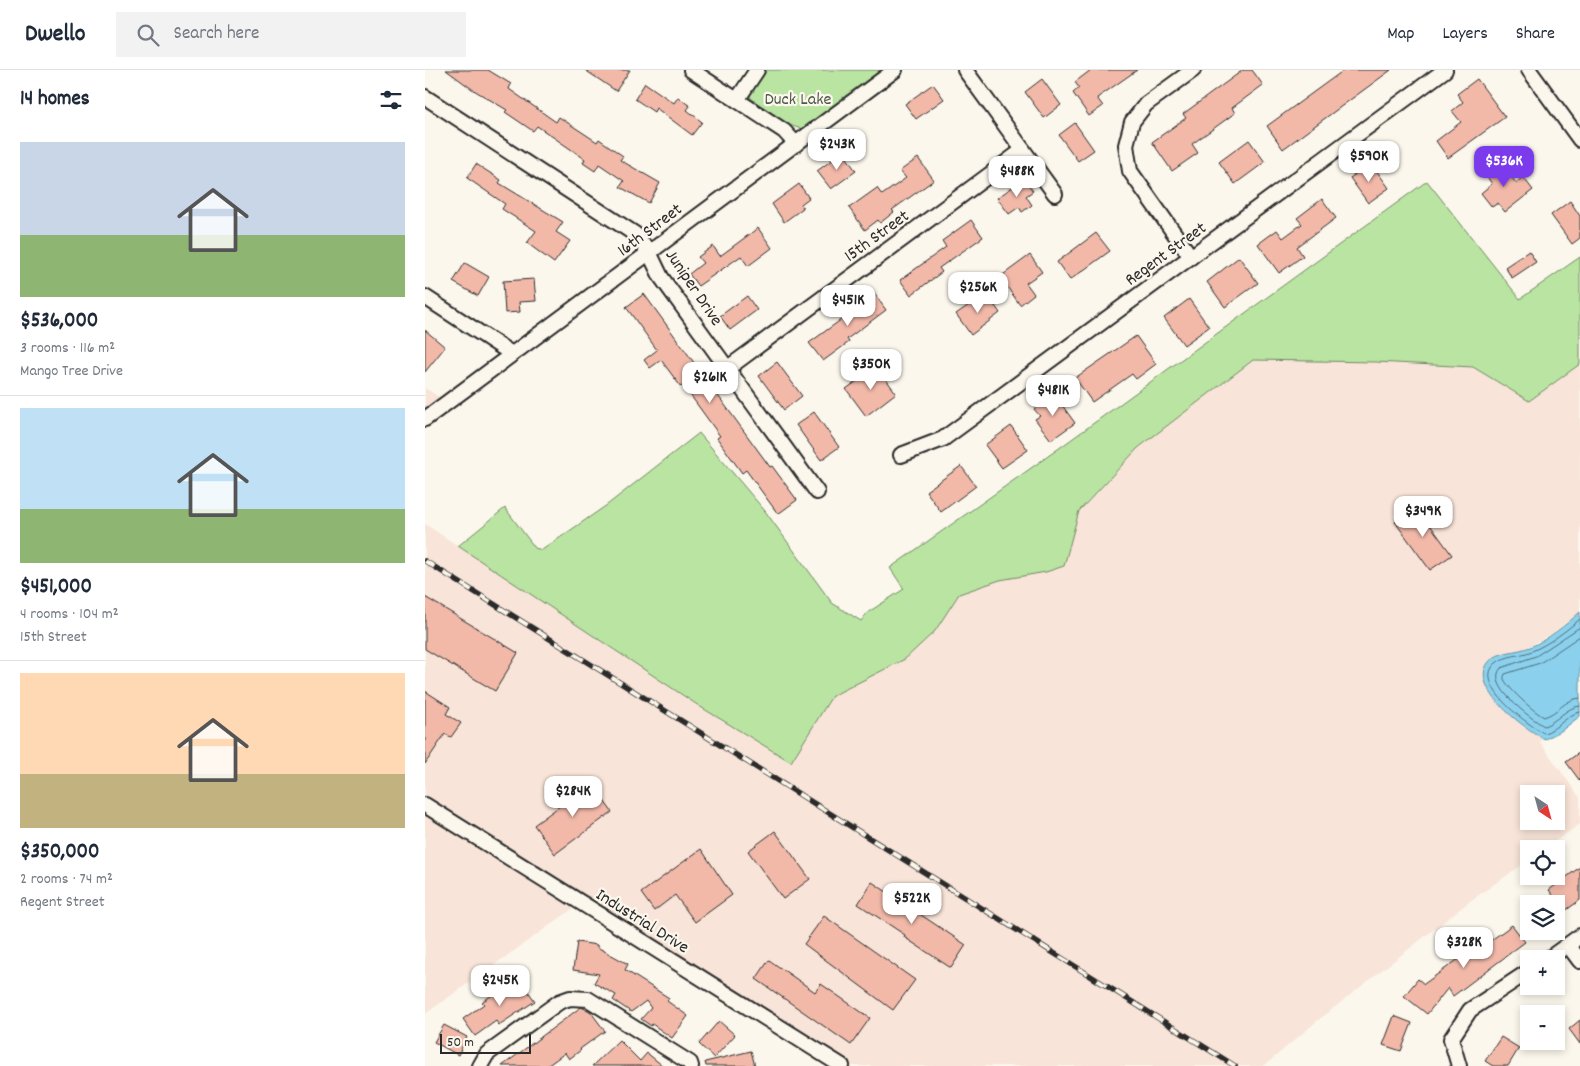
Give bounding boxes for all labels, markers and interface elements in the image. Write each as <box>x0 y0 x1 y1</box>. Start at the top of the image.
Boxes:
search box <box>116 12 466 57</box>
text: Dwello <box>25 18 86 52</box>
icon: search <box>134 21 162 49</box>
text: Search here <box>174 21 259 48</box>
text: Map <box>1387 22 1414 47</box>
text: Layers <box>1442 22 1488 47</box>
text: Share <box>1516 22 1555 47</box>
text: 14 homes <box>20 85 90 115</box>
icon: filters <box>377 86 405 114</box>
park label: Duck Lake <box>765 88 832 113</box>
pin: $243K <box>802 128 872 171</box>
text: $243K <box>819 133 855 156</box>
pin: $590K <box>1334 140 1404 183</box>
text: $590K <box>1350 145 1388 168</box>
pin: $536K <box>1469 146 1539 188</box>
text: $536K <box>1485 150 1523 173</box>
pin: $488K <box>982 156 1052 198</box>
text: $488K <box>1000 160 1034 183</box>
icon: home <box>168 175 258 265</box>
street label: 16th Street <box>613 198 688 264</box>
street label: 15th Street <box>840 205 915 269</box>
street label: Regent Street <box>1121 217 1213 293</box>
street label: Juniper Drive <box>658 245 728 332</box>
pin: $256K <box>943 272 1013 314</box>
text: $256K <box>959 276 997 299</box>
pin: $451K <box>813 284 883 327</box>
text: $451K <box>831 289 865 312</box>
text: $536,000 <box>20 307 98 337</box>
text: 3 rooms · 116 m² <box>20 337 115 360</box>
pin: $350K <box>836 348 906 391</box>
text: $350K <box>852 353 890 376</box>
text: Mango Tree Drive <box>20 360 123 383</box>
pin: $261K <box>675 362 745 404</box>
text: $261K <box>693 366 727 389</box>
pin: $481K <box>1018 374 1088 417</box>
text: $481K <box>1037 379 1069 402</box>
icon: home <box>168 440 258 530</box>
pin: $349K <box>1388 496 1458 538</box>
text: $349K <box>1405 500 1441 523</box>
text: $451,000 <box>20 573 92 603</box>
text: 4 rooms · 104 m² <box>20 603 119 626</box>
text: 15th Street <box>20 626 87 649</box>
icon: home <box>168 705 258 795</box>
pin: $284K <box>538 776 608 818</box>
text: $284K <box>555 780 591 803</box>
north arrow <box>1520 785 1565 830</box>
map controls <box>1520 785 1565 1050</box>
text: $350,000 <box>20 838 99 868</box>
button: locate <box>1520 840 1565 885</box>
text: 2 rooms · 74 m² <box>20 868 113 891</box>
pin: $522K <box>877 882 947 925</box>
street label: Industrial Drive <box>590 883 693 961</box>
text: $522K <box>894 887 930 910</box>
text: Regent Street <box>20 891 105 914</box>
button: layers <box>1520 895 1565 940</box>
pin: $328K <box>1429 926 1499 969</box>
text: $328K <box>1446 931 1482 954</box>
button: + <box>1520 950 1565 995</box>
pin: $245K <box>465 964 535 1007</box>
text: $245K <box>482 969 518 992</box>
button: − <box>1520 1005 1565 1050</box>
scale bar <box>440 1031 531 1054</box>
text: 50 m <box>447 1033 474 1053</box>

